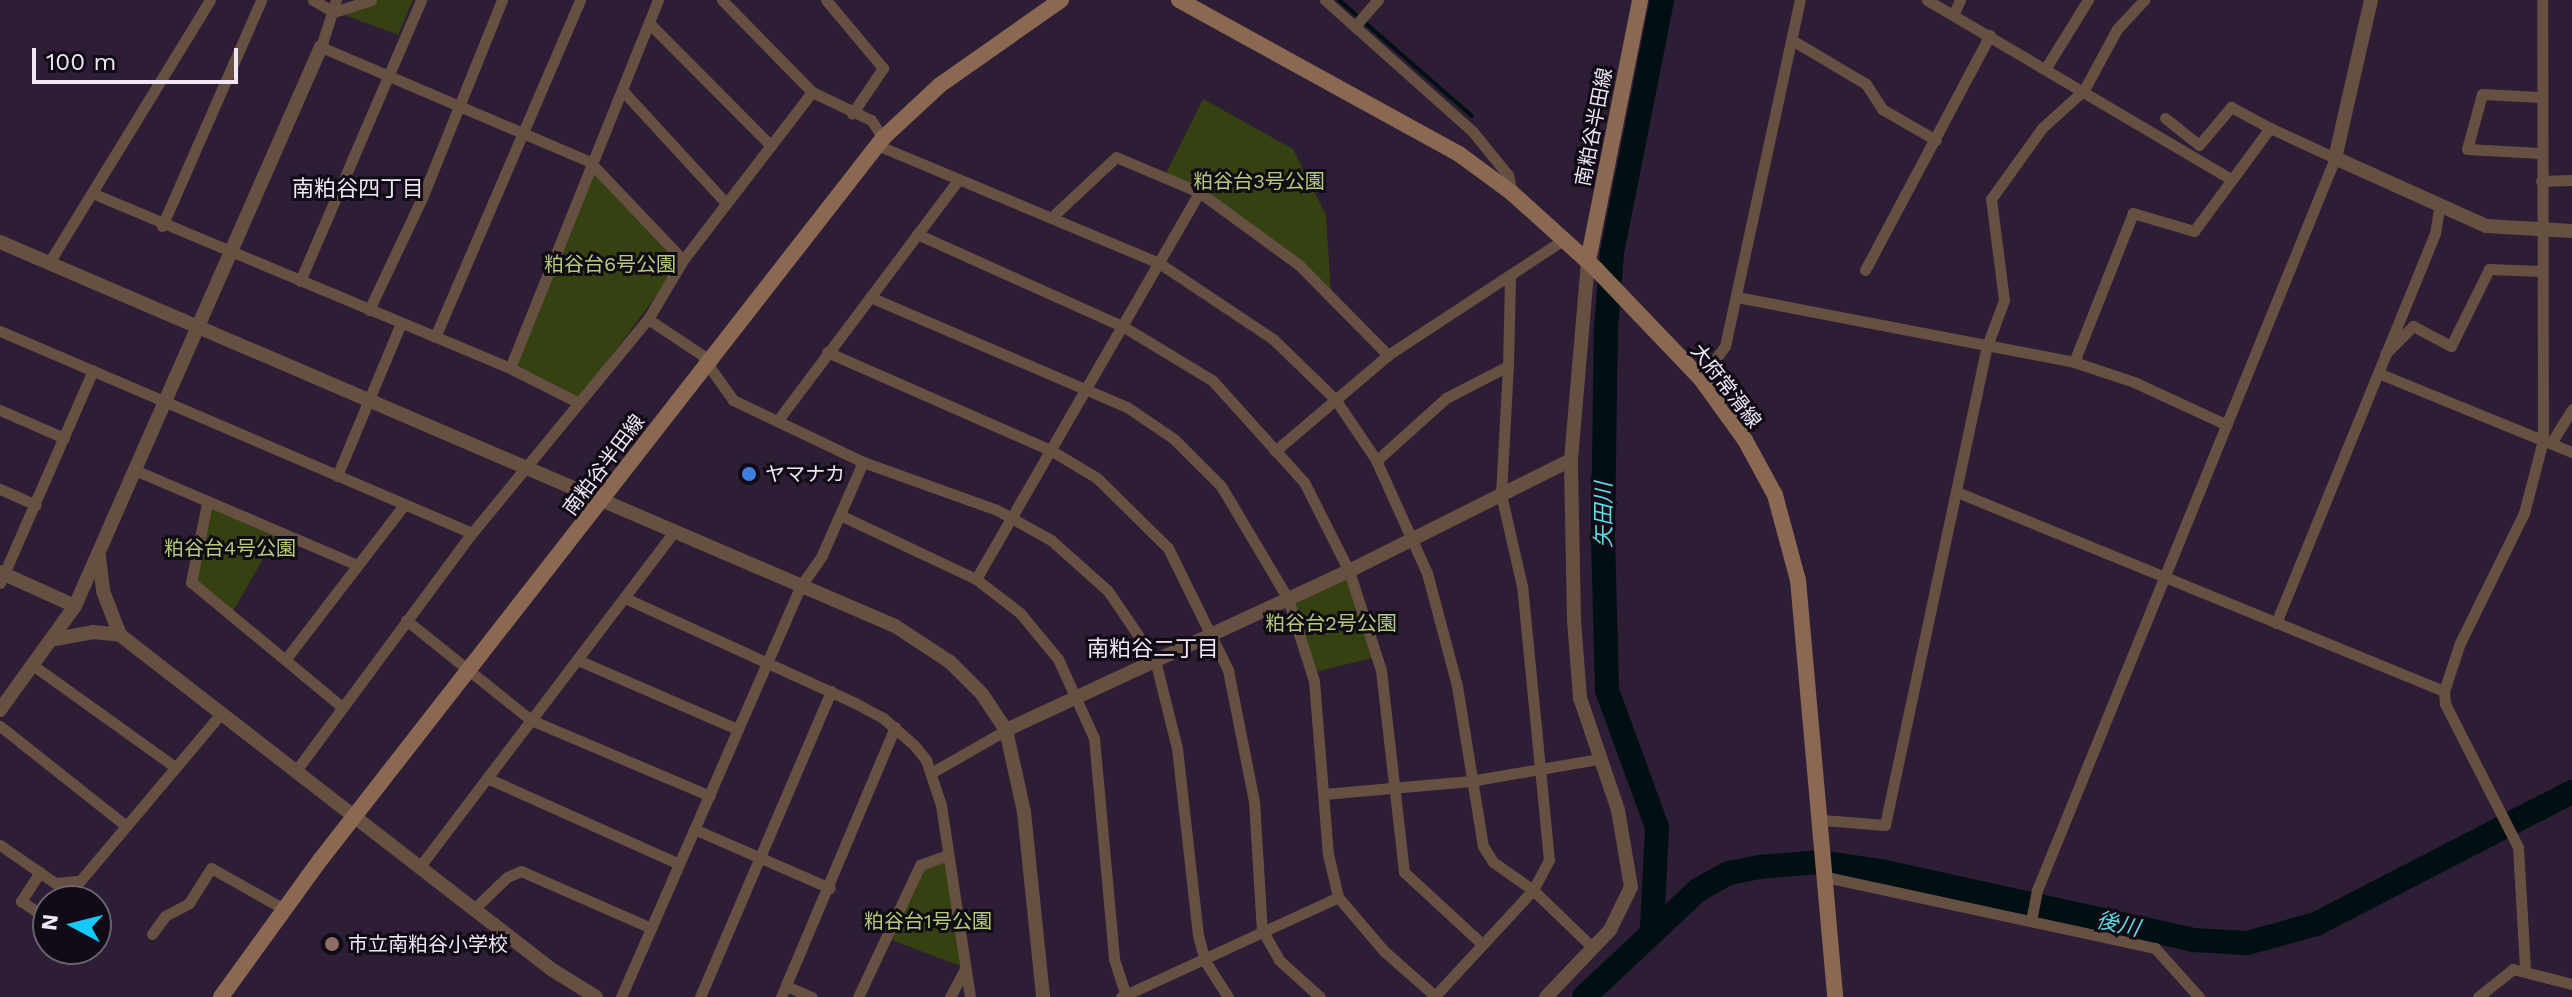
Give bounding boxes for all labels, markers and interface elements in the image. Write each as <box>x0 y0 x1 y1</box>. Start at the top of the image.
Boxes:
scale bar <box>36 32 242 82</box>
text: 100 m <box>46 48 116 76</box>
street label: 南粕谷半田線 <box>1571 66 1617 188</box>
park label: 粕谷台3号公園 <box>1193 169 1325 193</box>
district label: 南粕谷四丁目 <box>292 176 424 202</box>
park label: 粕谷台6号公園 <box>544 252 676 276</box>
street label: 大府常滑線 <box>1686 339 1766 433</box>
street label: 南粕谷半田線 <box>558 410 650 520</box>
place label: ヤマナカ <box>765 462 845 486</box>
marker: ヤマナカ <box>740 465 758 483</box>
water label: 矢田川 <box>1591 482 1617 548</box>
park label: 粕谷台4号公園 <box>164 536 296 560</box>
park label: 粕谷台2号公園 <box>1265 611 1397 635</box>
district label: 南粕谷二丁目 <box>1087 636 1219 662</box>
north arrow <box>32 885 112 965</box>
water label: 後川 <box>2094 907 2142 941</box>
park label: 粕谷台1号公園 <box>864 909 992 933</box>
text: N <box>36 913 63 932</box>
place label: 市立南粕谷小学校 <box>348 932 508 956</box>
marker: 市立南粕谷小学校 <box>323 935 341 953</box>

